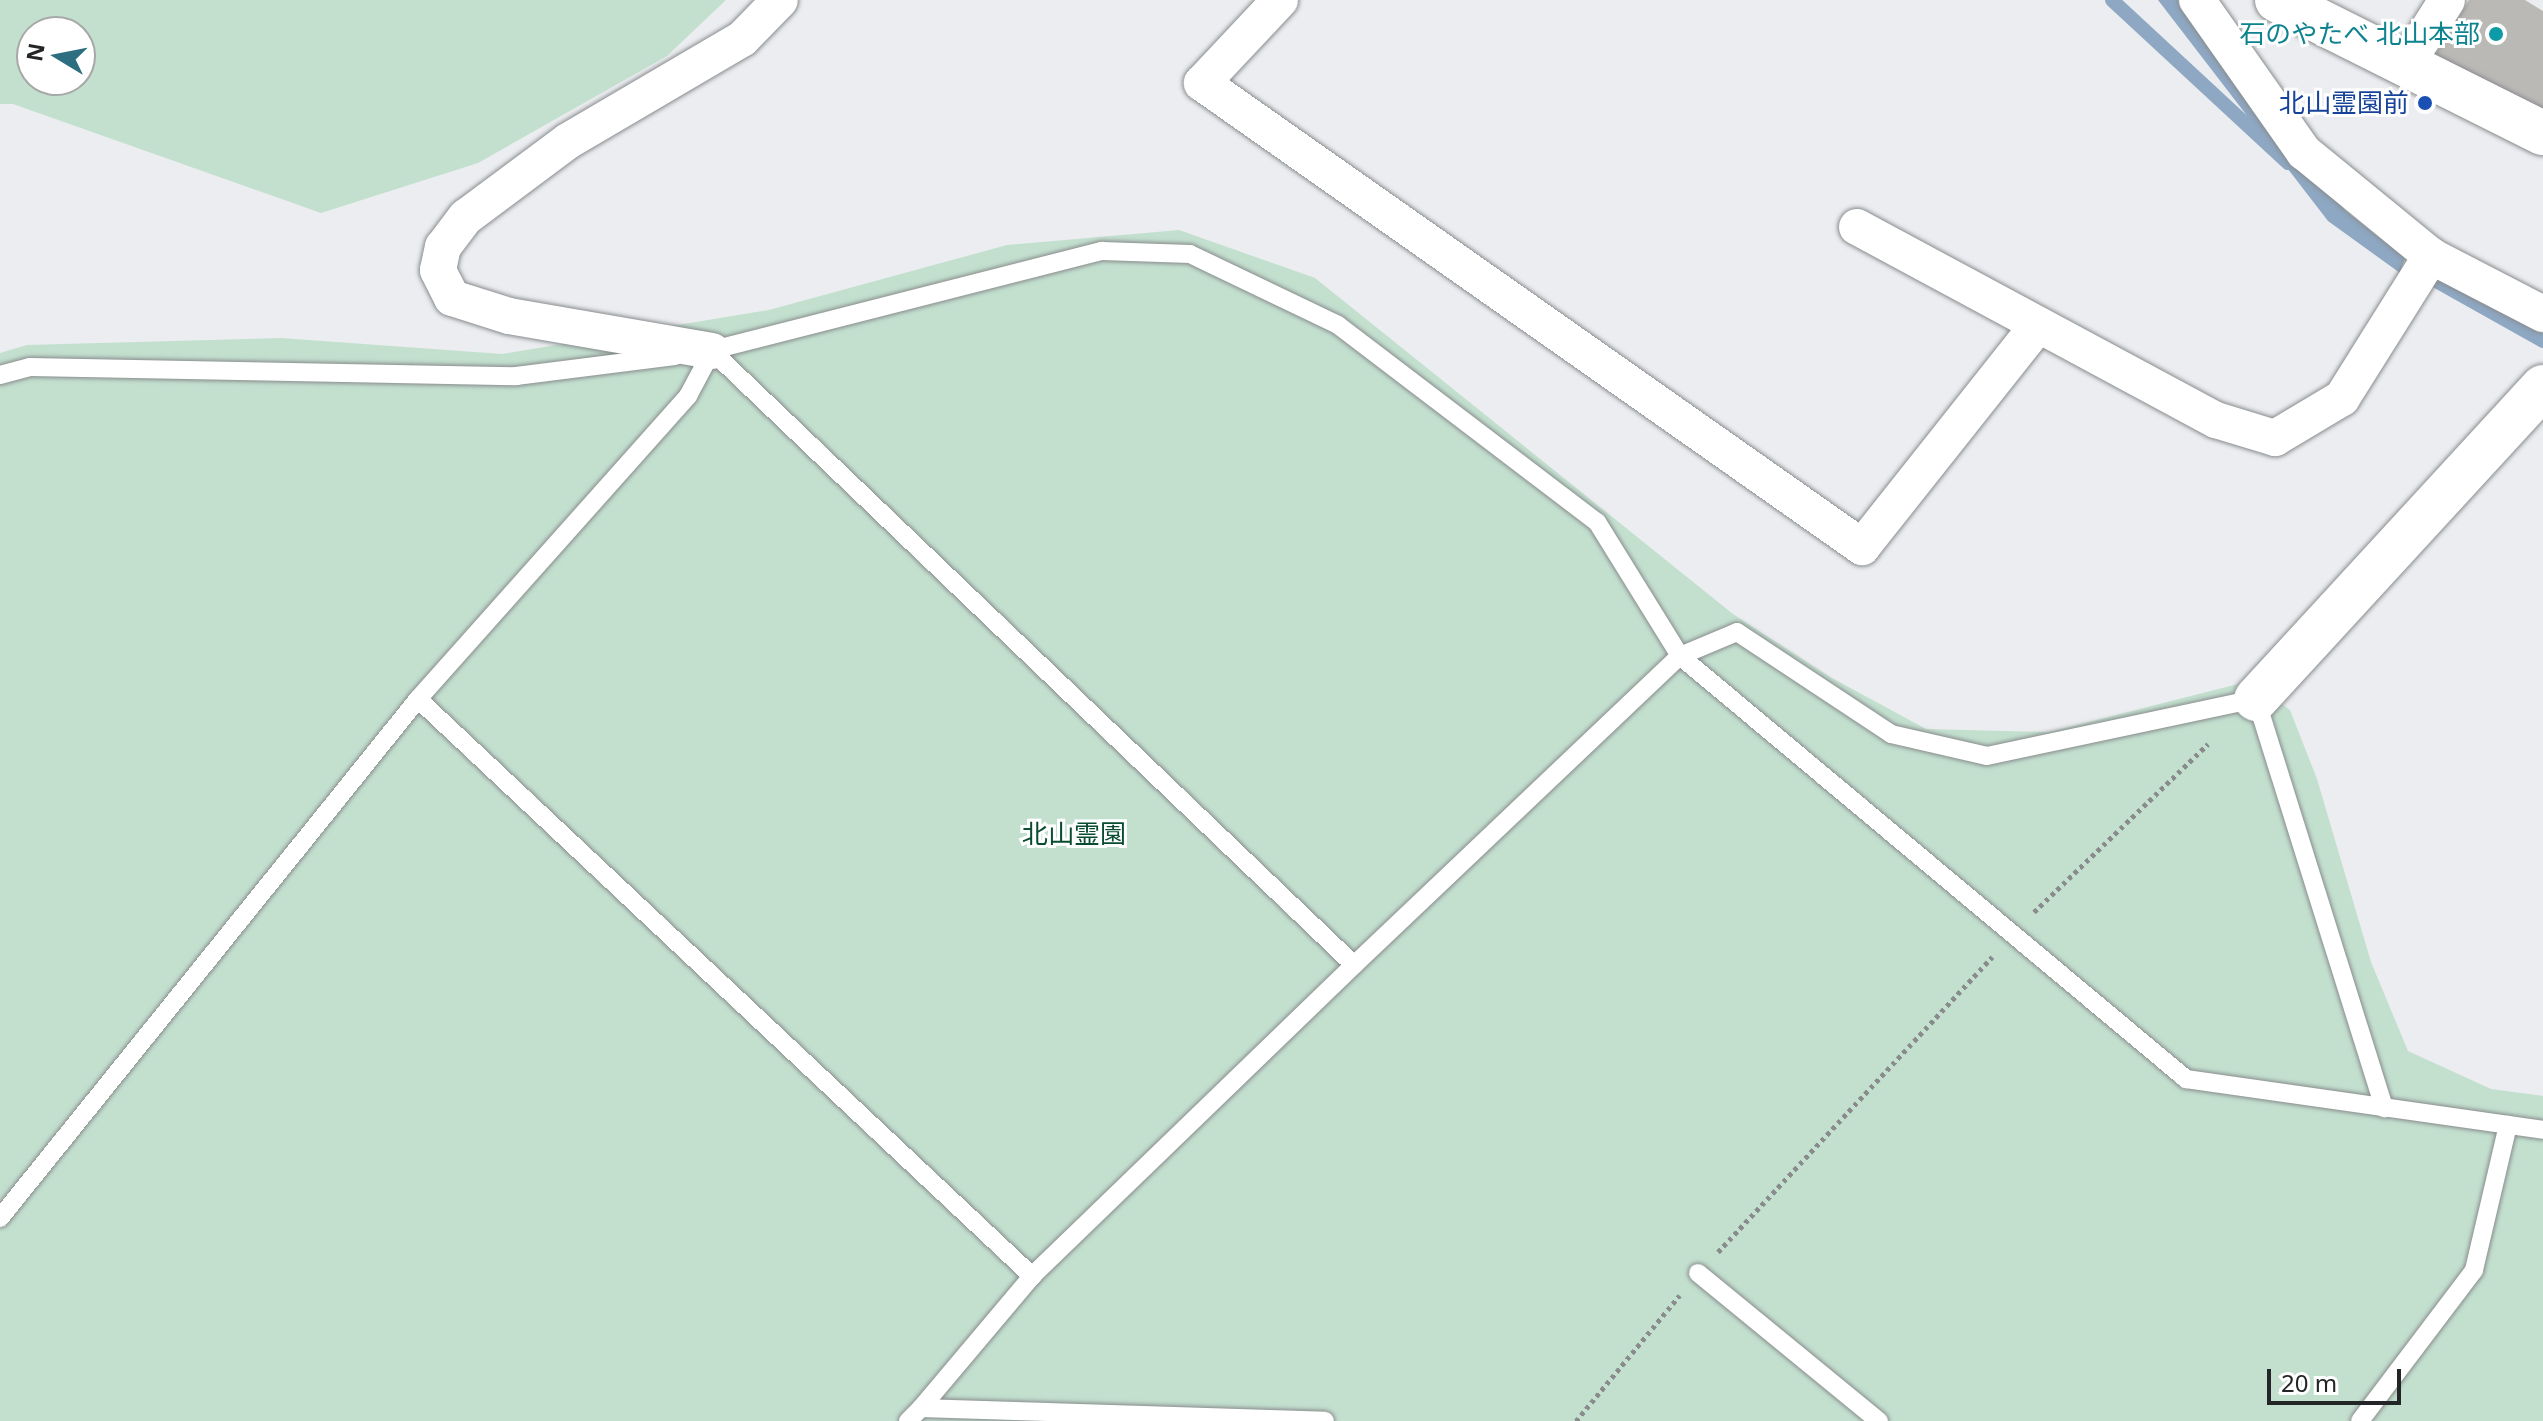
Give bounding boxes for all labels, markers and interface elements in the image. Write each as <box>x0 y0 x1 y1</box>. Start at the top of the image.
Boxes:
north arrow <box>16 16 96 96</box>
place label: 石のやたべ 北山本部 <box>2239 18 2480 50</box>
marker: 石のやたべ 北山本部 <box>2487 25 2505 43</box>
text: N <box>18 41 51 64</box>
place label: 北山霊園前 <box>2279 87 2409 119</box>
marker: 北山霊園前 <box>2416 94 2434 112</box>
park label: 北山霊園 <box>1022 818 1126 850</box>
scale bar <box>2271 1353 2405 1403</box>
text: 20 m <box>2281 1366 2337 1399</box>

